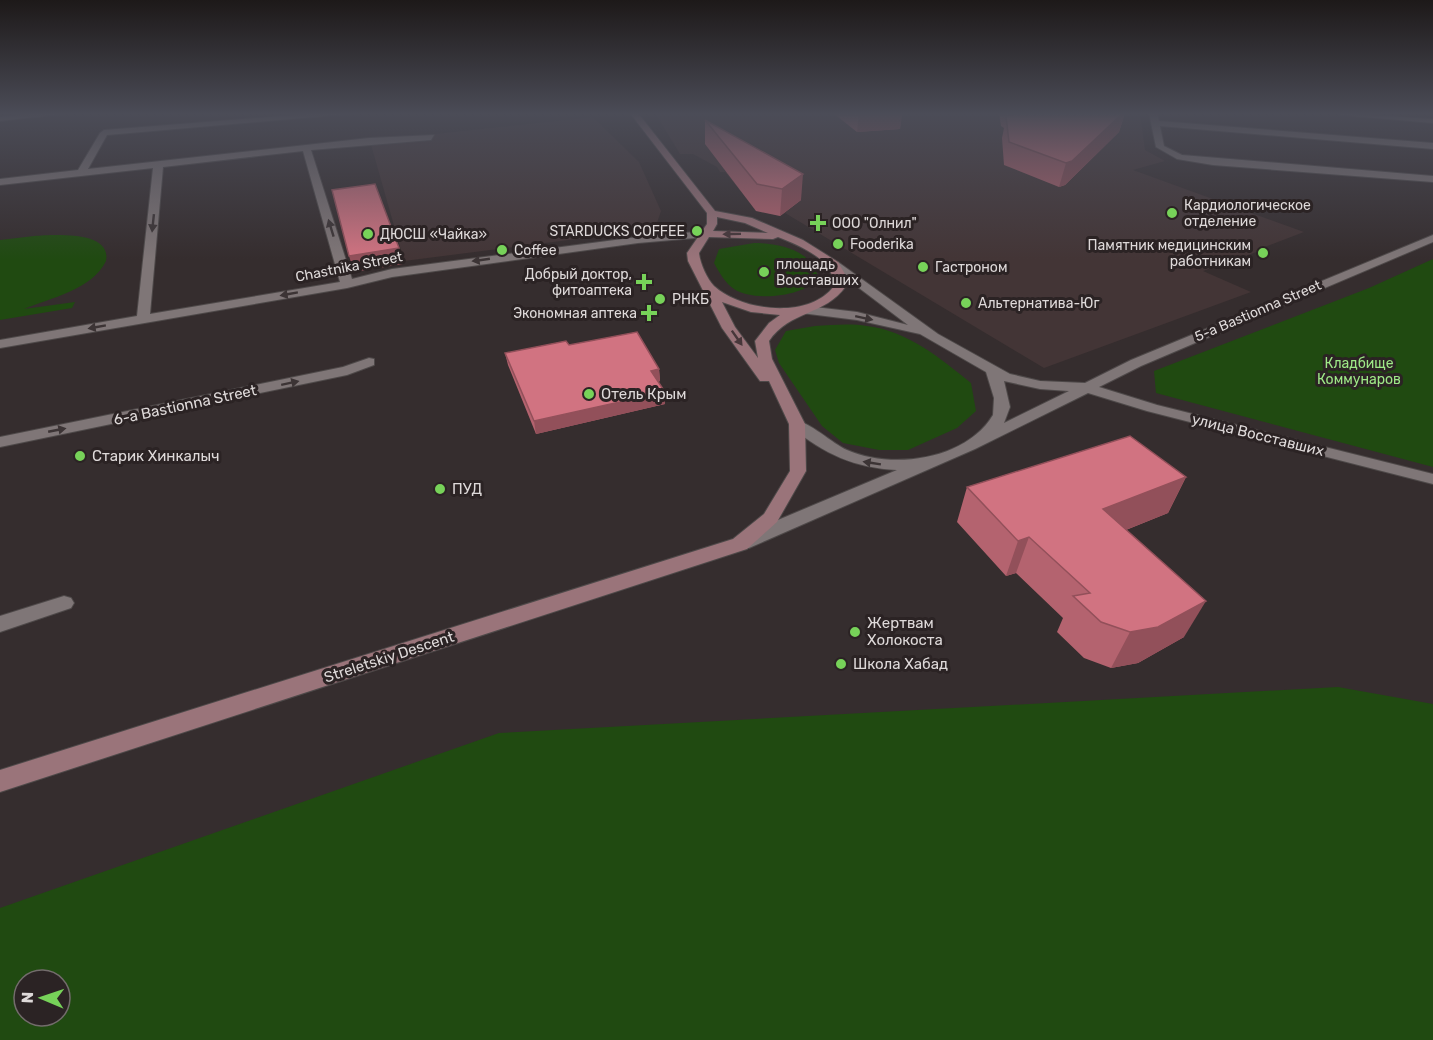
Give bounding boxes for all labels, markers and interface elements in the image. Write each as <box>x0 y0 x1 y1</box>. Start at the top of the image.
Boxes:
place label: Кардиологическое отделение <box>1184 197 1311 230</box>
marker: Кардиологическое отделение <box>1165 206 1179 220</box>
one-way arrow <box>148 214 158 233</box>
marker: ООО "Олнил" <box>809 214 827 232</box>
place label: ООО "Олнил" <box>832 215 917 232</box>
one-way arrow <box>326 219 335 237</box>
place label: STARDUCKS COFFEE <box>550 223 685 240</box>
marker: STARDUCKS COFFEE <box>690 224 704 238</box>
place label: ДЮСШ «Чайка» <box>380 226 487 243</box>
marker: ДЮСШ «Чайка» <box>361 227 375 241</box>
one-way arrow <box>722 229 741 238</box>
place label: Fooderika <box>850 236 914 253</box>
marker: Fooderika <box>831 237 845 251</box>
place label: Памятник медицинским работникам <box>1088 237 1251 270</box>
place label: Coffee <box>514 242 557 259</box>
marker: Coffee <box>495 243 509 257</box>
marker: Памятник медицинским работникам <box>1256 246 1270 260</box>
street label: Chastnika Street <box>294 248 405 286</box>
one-way arrow <box>472 256 491 265</box>
place label: площадь Восставших <box>776 256 859 289</box>
place label: Гастроном <box>935 259 1007 276</box>
marker: Гастроном <box>916 260 930 274</box>
marker: площадь Восставших <box>757 265 771 279</box>
place label: Добрый доктор, фитоаптека <box>525 266 632 299</box>
marker: Добрый доктор, фитоаптека <box>637 275 651 289</box>
street label: 5-a Bastionna Street <box>1192 276 1324 345</box>
one-way arrow <box>280 290 299 299</box>
place label: РНКБ <box>672 291 709 308</box>
marker: РНКБ <box>653 292 667 306</box>
place label: Альтернатива-Юг <box>978 295 1099 312</box>
marker: Альтернатива-Юг <box>959 296 973 310</box>
place label: Экономная аптека <box>513 305 637 322</box>
marker: Экономная аптека <box>642 306 656 320</box>
one-way arrow <box>855 314 874 323</box>
one-way arrow <box>87 323 106 332</box>
one-way arrow <box>730 331 742 346</box>
park label: Кладбище Коммунаров <box>1317 355 1401 388</box>
one-way arrow <box>280 378 299 387</box>
street label: 6-a Bastionna Street <box>112 381 258 429</box>
place label: Отель Крым <box>601 385 686 403</box>
marker: Отель Крым <box>582 387 596 401</box>
street label: улица Восставших <box>1190 410 1326 460</box>
one-way arrow <box>48 426 67 435</box>
place label: Старик Хинкалыч <box>92 447 219 465</box>
marker: Старик Хинкалыч <box>73 449 87 463</box>
one-way arrow <box>863 458 882 467</box>
place label: ПУД <box>452 480 483 498</box>
marker: ПУД <box>433 482 447 496</box>
place label: Жертвам Холокоста <box>867 614 943 649</box>
marker: Жертвам Холокоста <box>848 625 862 639</box>
street label: Streletskiy Descent <box>322 627 456 686</box>
place label: Школа Хабад <box>853 655 948 673</box>
marker: Школа Хабад <box>834 657 848 671</box>
north arrow <box>12 968 72 1028</box>
text: N <box>18 991 37 1004</box>

